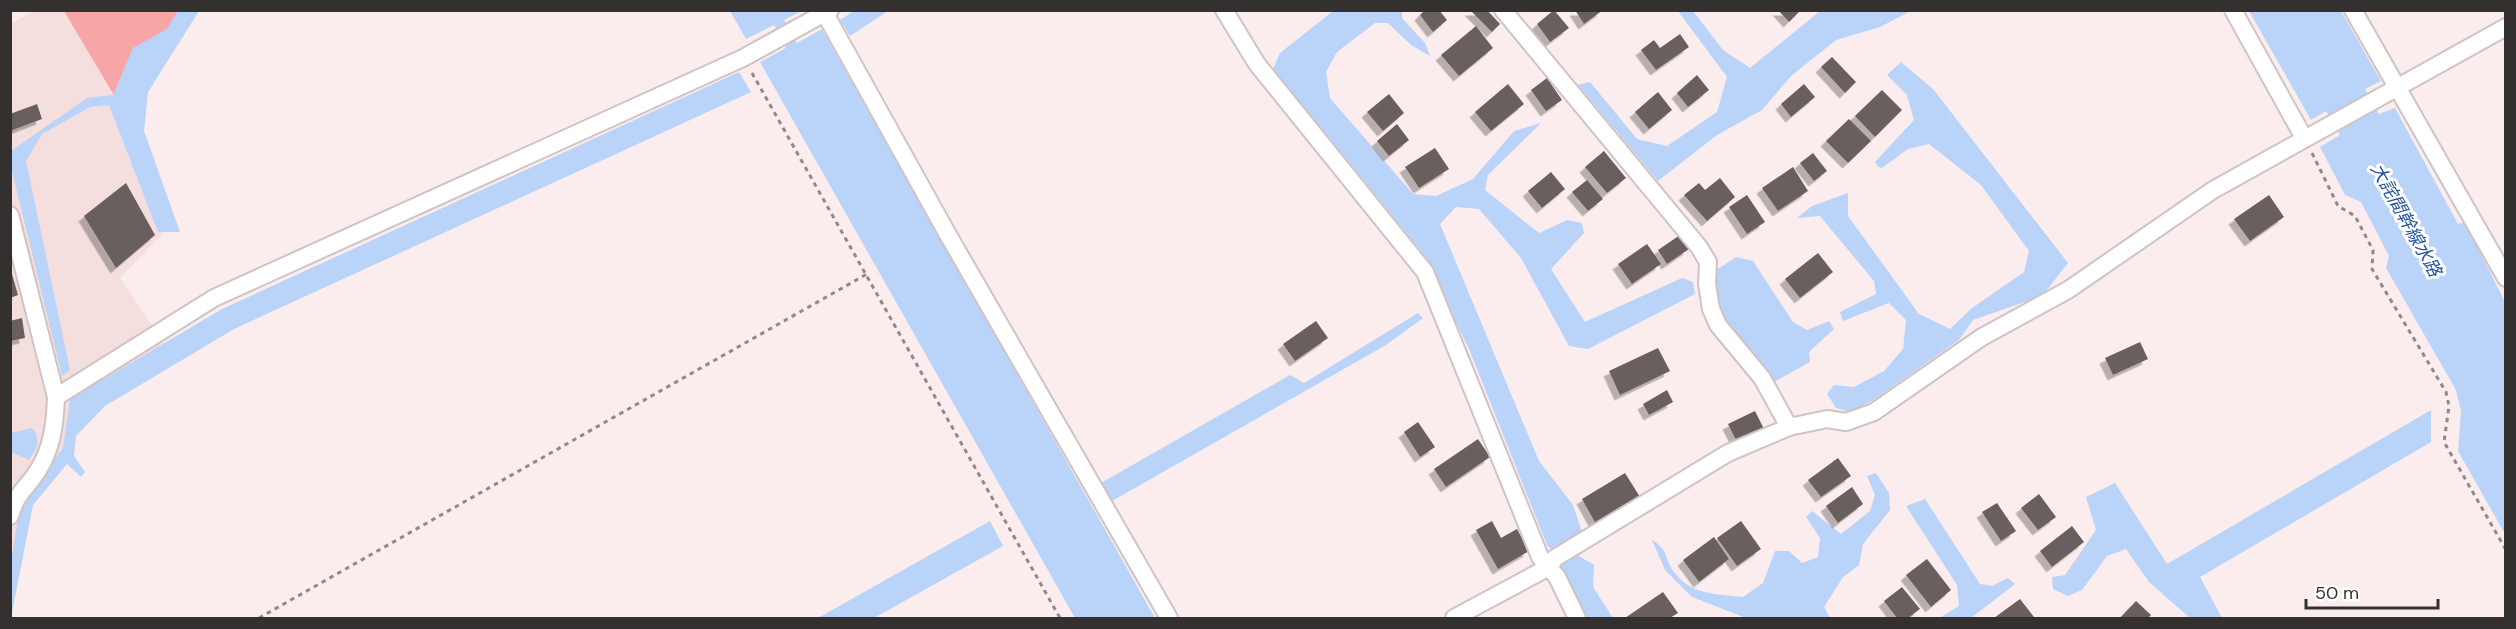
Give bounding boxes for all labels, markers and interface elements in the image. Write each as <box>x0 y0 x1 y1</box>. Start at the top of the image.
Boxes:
water label: 大詫間幹線水路 <box>2365 159 2448 283</box>
scale bar <box>2306 572 2438 610</box>
text: 50 m <box>2315 581 2359 605</box>

